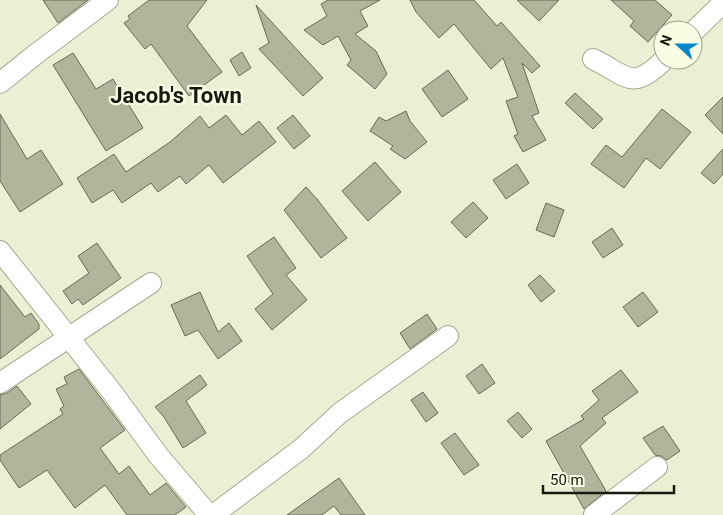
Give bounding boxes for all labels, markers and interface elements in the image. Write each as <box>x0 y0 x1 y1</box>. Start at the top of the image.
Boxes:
north arrow <box>653 20 703 70</box>
text: N <box>657 33 675 48</box>
district label: Jacob's Town <box>110 83 242 108</box>
scale bar <box>543 462 674 494</box>
text: 50 m <box>550 471 584 489</box>

